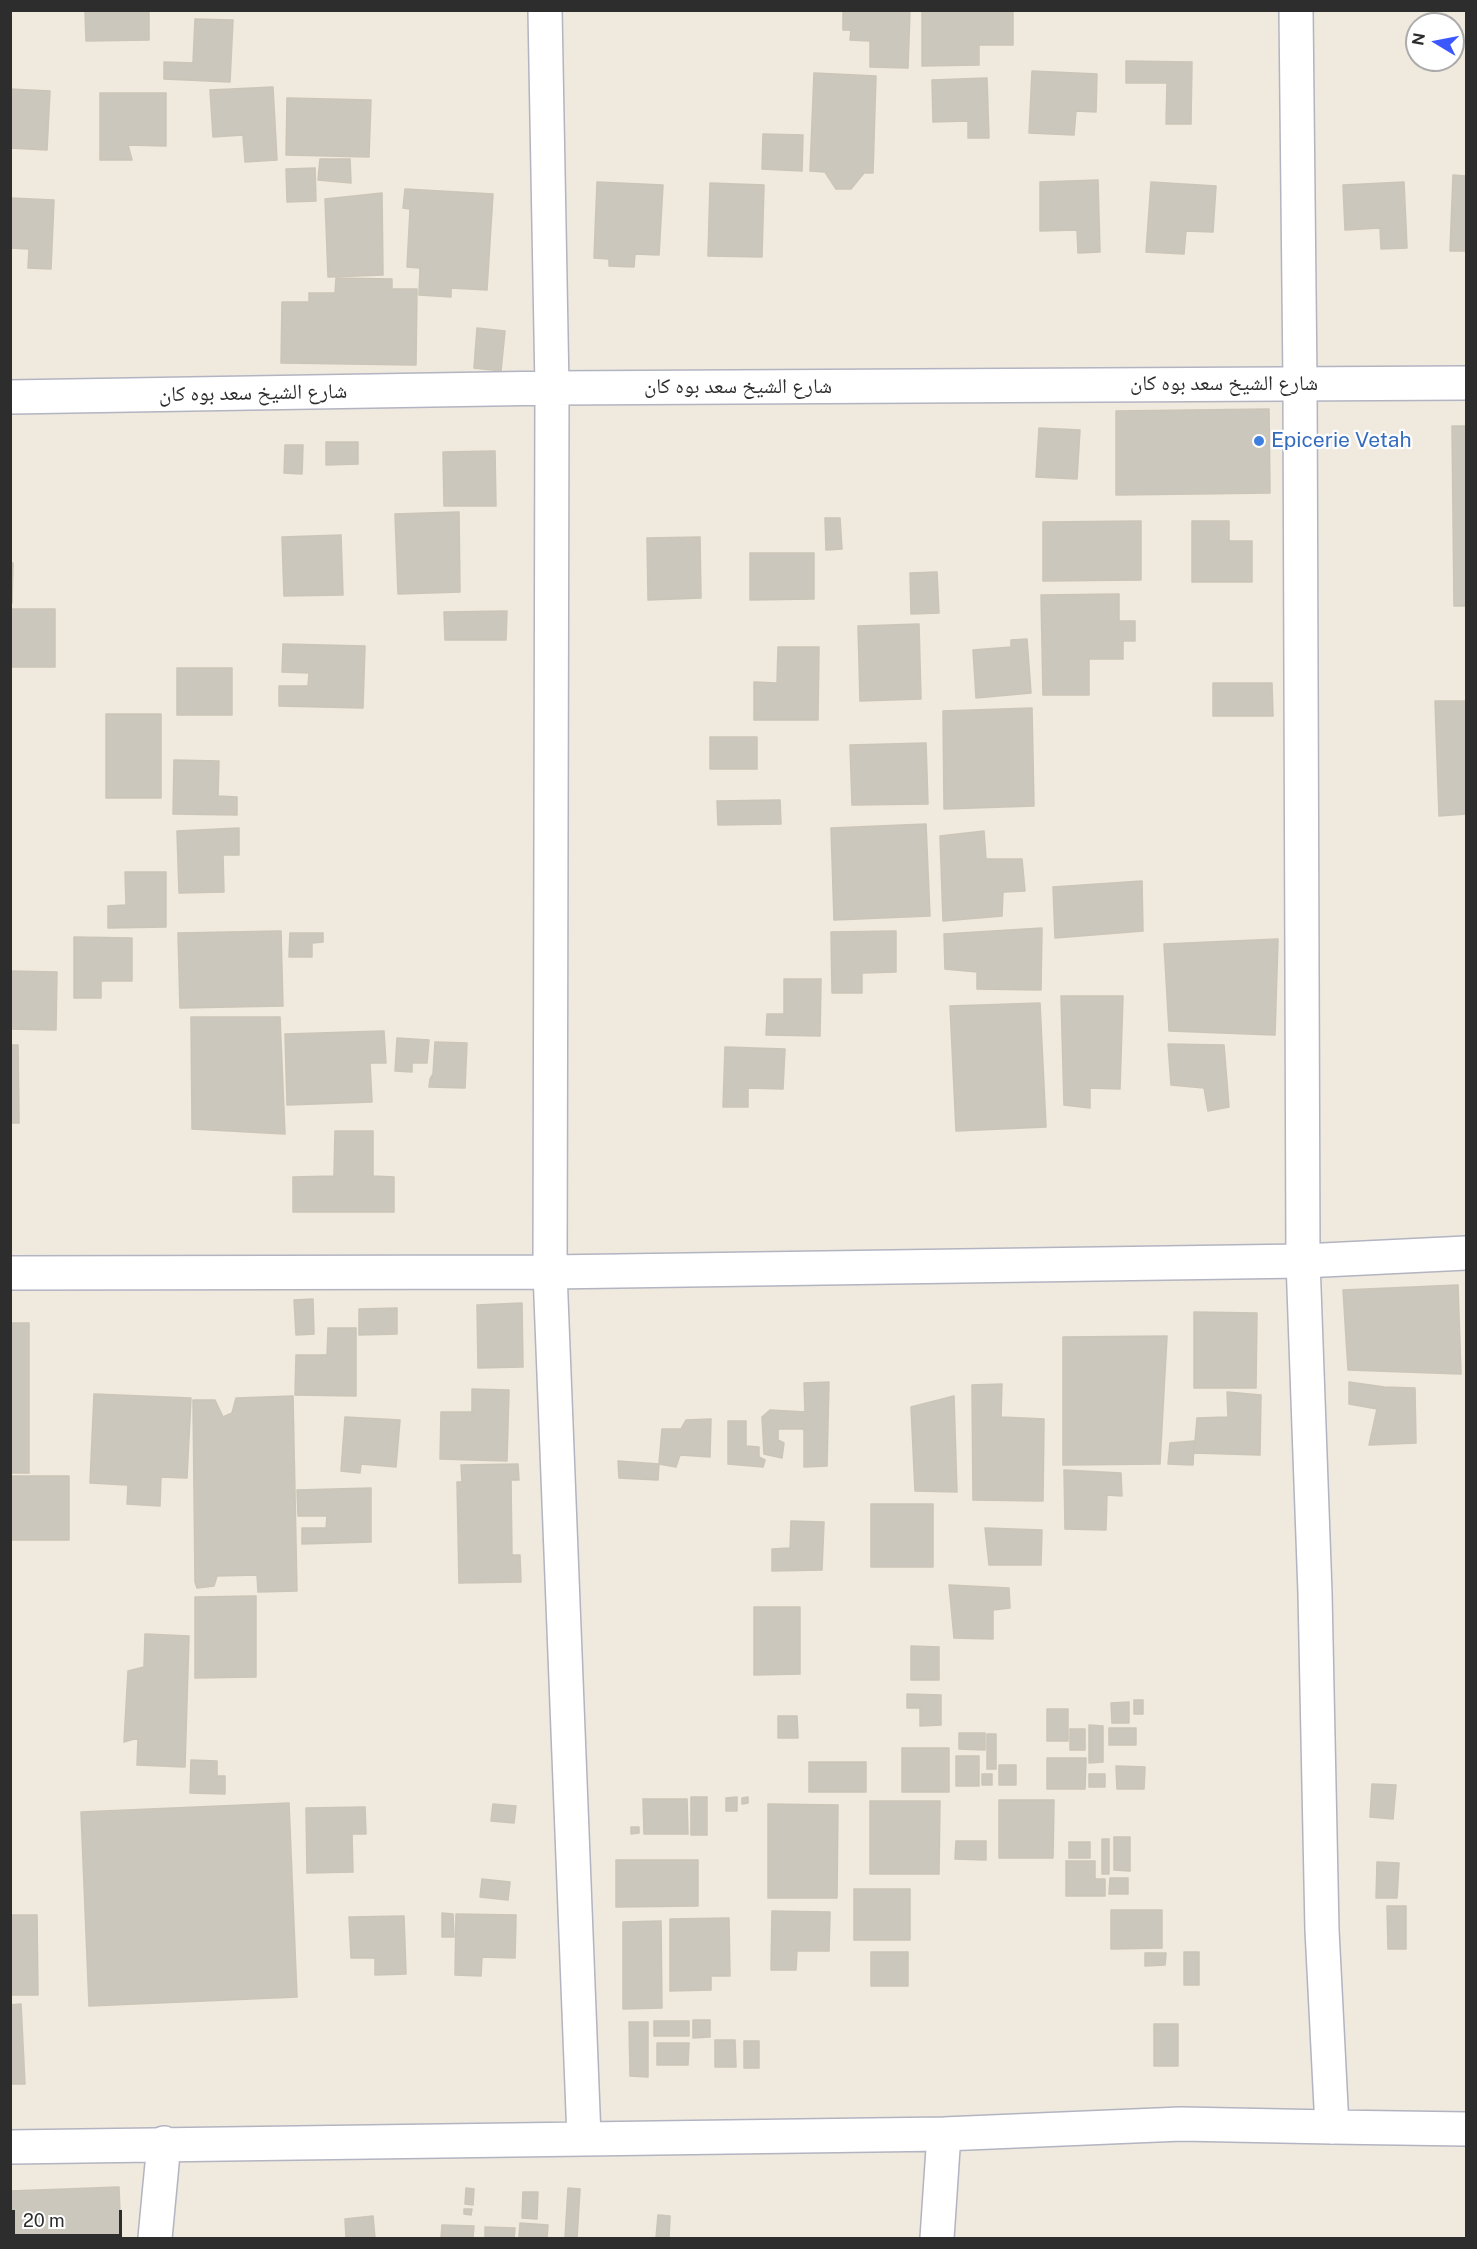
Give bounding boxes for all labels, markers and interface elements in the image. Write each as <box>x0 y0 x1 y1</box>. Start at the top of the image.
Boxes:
north arrow <box>1405 12 1465 72</box>
text: N <box>1408 31 1429 47</box>
street label: شارع الشيخ سعد بوه كان <box>1130 371 1318 397</box>
street label: شارع الشيخ سعد بوه كان <box>644 374 832 400</box>
street label: شارع الشيخ سعد بوه كان <box>159 379 347 407</box>
place label: Epicerie Vetah <box>1271 428 1412 454</box>
marker: Epicerie Vetah <box>1252 434 1266 448</box>
scale bar <box>15 2198 124 2236</box>
text: 20 m <box>23 2210 65 2231</box>

